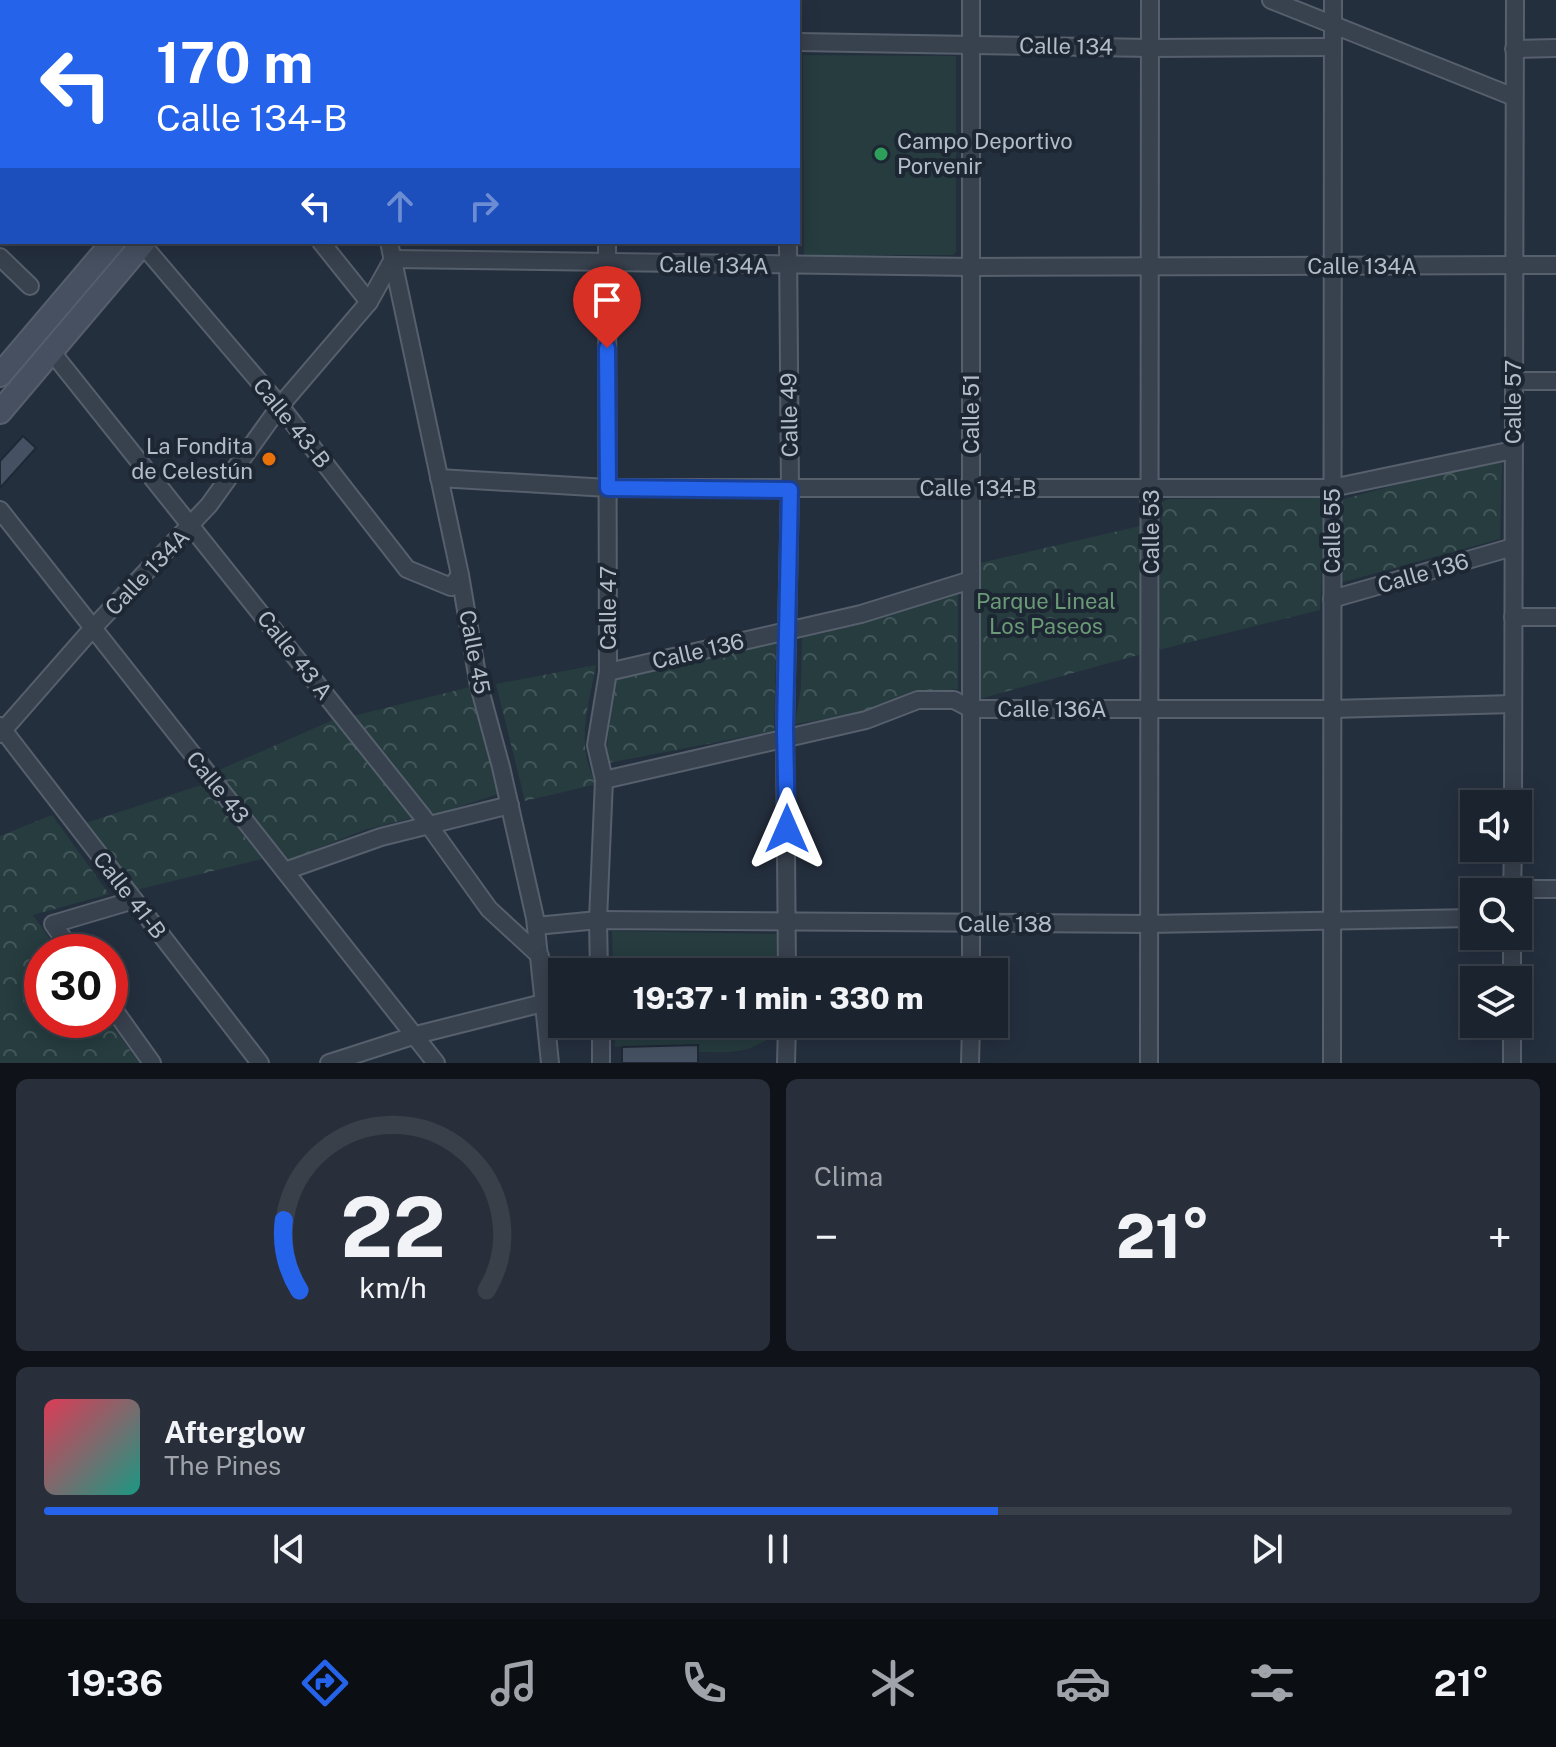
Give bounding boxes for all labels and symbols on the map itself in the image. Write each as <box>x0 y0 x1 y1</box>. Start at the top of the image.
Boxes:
street label: Calle 134 <box>1019 32 1113 60</box>
place label: Campo Deportivo Porvenir <box>897 128 1073 179</box>
marker: Campo Deportivo Porvenir <box>872 145 890 163</box>
street label: Calle 134A <box>659 251 769 279</box>
street label: Calle 134A <box>1307 253 1417 279</box>
pin <box>573 266 641 348</box>
street label: Calle 57 <box>1500 360 1526 444</box>
street label: Calle 49 <box>775 372 803 458</box>
street label: Calle 43-B <box>248 373 336 473</box>
street label: Calle 51 <box>958 374 984 454</box>
place label: La Fondita de Celestún <box>131 433 253 484</box>
marker: La Fondita de Celestún <box>260 450 278 468</box>
street label: Calle 134-B <box>920 475 1036 501</box>
street label: Calle 55 <box>1319 488 1345 574</box>
street label: Calle 53 <box>1138 489 1164 575</box>
street label: Calle 134A <box>100 524 194 620</box>
street label: Calle 136 <box>1374 548 1472 598</box>
street label: Calle 47 <box>595 566 621 650</box>
park label: Parque Lineal Los Paseos <box>976 588 1116 639</box>
street label: Calle 43 A <box>252 605 338 705</box>
street label: Calle 45 <box>454 608 496 696</box>
street label: Calle 136 <box>649 628 747 674</box>
street label: Calle 136A <box>997 696 1107 722</box>
street label: Calle 43 <box>181 746 255 828</box>
position arrow <box>745 787 829 871</box>
street label: Calle 41-B <box>88 846 172 944</box>
street label: Calle 138 <box>958 911 1052 937</box>
speed limit sign: 30 <box>24 934 128 1038</box>

